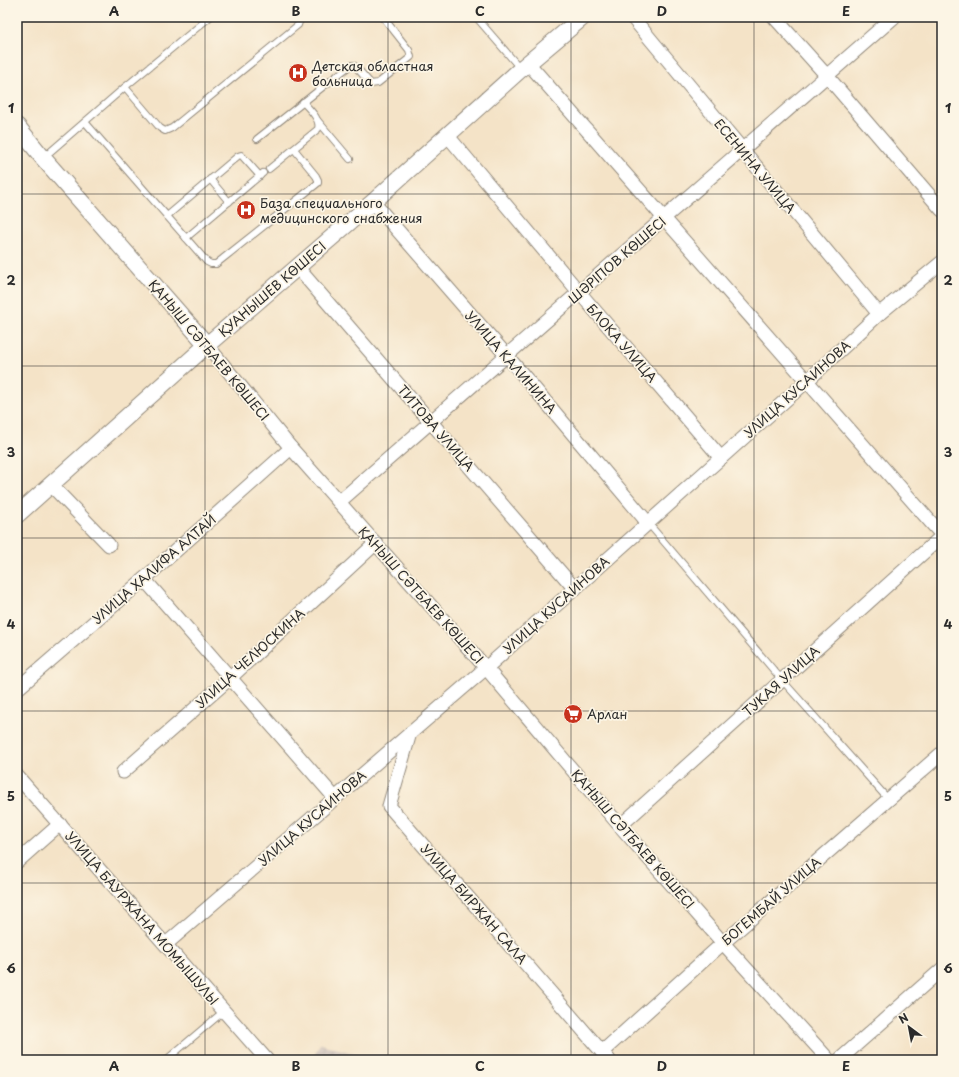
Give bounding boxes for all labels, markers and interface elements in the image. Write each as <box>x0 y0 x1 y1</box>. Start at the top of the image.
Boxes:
text: A <box>109 1 119 20</box>
text: B <box>292 1 301 20</box>
text: C <box>475 1 485 20</box>
text: D <box>657 1 667 20</box>
text: E <box>842 1 850 20</box>
place label: Детская областная больница <box>311 56 434 90</box>
hospital icon: Детская областная больница <box>287 62 309 84</box>
text: 1 <box>8 98 14 117</box>
text: 1 <box>945 98 951 117</box>
street label: ЕСЕНИНА УЛИЦА <box>710 114 801 217</box>
place label: База специального медицинского снабжения <box>260 193 423 227</box>
hospital icon: База специального медицинского снабжения <box>235 199 257 221</box>
street label: ШӘРІПОВ КӨШЕСІ <box>564 212 670 307</box>
street label: ҚУАНЫШЕВ КӨШЕСІ <box>214 237 330 341</box>
text: 2 <box>6 270 16 289</box>
text: 2 <box>943 270 953 289</box>
street label: ҚАНЫШ СӘТБАЕВ КӨШЕСІ <box>145 275 274 424</box>
street label: БЛОКА УЛИЦА <box>583 299 662 386</box>
street label: УЛИЦА КАЛИНИНА <box>461 306 561 417</box>
street label: УЛИЦА КУСАИНОВА <box>739 336 854 442</box>
street label: ТИТОВА УЛИЦА <box>394 381 479 475</box>
text: 3 <box>7 442 16 461</box>
text: 3 <box>944 442 953 461</box>
street label: УЛИЦА ХАЛИФА АЛТАЙ <box>88 509 220 628</box>
street label: ҚАНЫШ СӘТБАЕВ КӨШЕСІ <box>354 522 488 667</box>
street label: УЛИЦА КУСАИНОВА <box>498 552 613 658</box>
street label: УЛИЦА ЧЕЛЮСКИНА <box>191 603 308 712</box>
text: 4 <box>7 614 16 633</box>
text: 4 <box>944 614 953 633</box>
street label: ТУКАЯ УЛИЦА <box>738 641 823 720</box>
supermarket icon: Арлан <box>562 703 584 725</box>
place label: Арлан <box>587 704 627 723</box>
street label: УЛИЦА КУСАИНОВА <box>254 765 370 870</box>
street label: ҚАНЫШ СӘТБАЕВ КӨШЕСІ <box>568 765 699 912</box>
text: 5 <box>7 786 15 805</box>
text: 5 <box>944 786 952 805</box>
street label: УЛИЦА БАУРЖАНА МОМЫШУЛЫ <box>62 827 223 1009</box>
street label: УЛИЦА БИРЖАН САЛА <box>417 839 532 968</box>
street label: БОГЕМБАЙ УЛИЦА <box>717 852 825 949</box>
text: 6 <box>6 958 16 977</box>
text: 6 <box>943 958 953 977</box>
north arrow <box>889 1007 929 1047</box>
text: N <box>895 1008 912 1028</box>
text: A <box>109 1056 119 1075</box>
text: B <box>292 1056 301 1075</box>
text: C <box>475 1056 485 1075</box>
text: D <box>657 1056 667 1075</box>
text: E <box>842 1056 850 1075</box>

